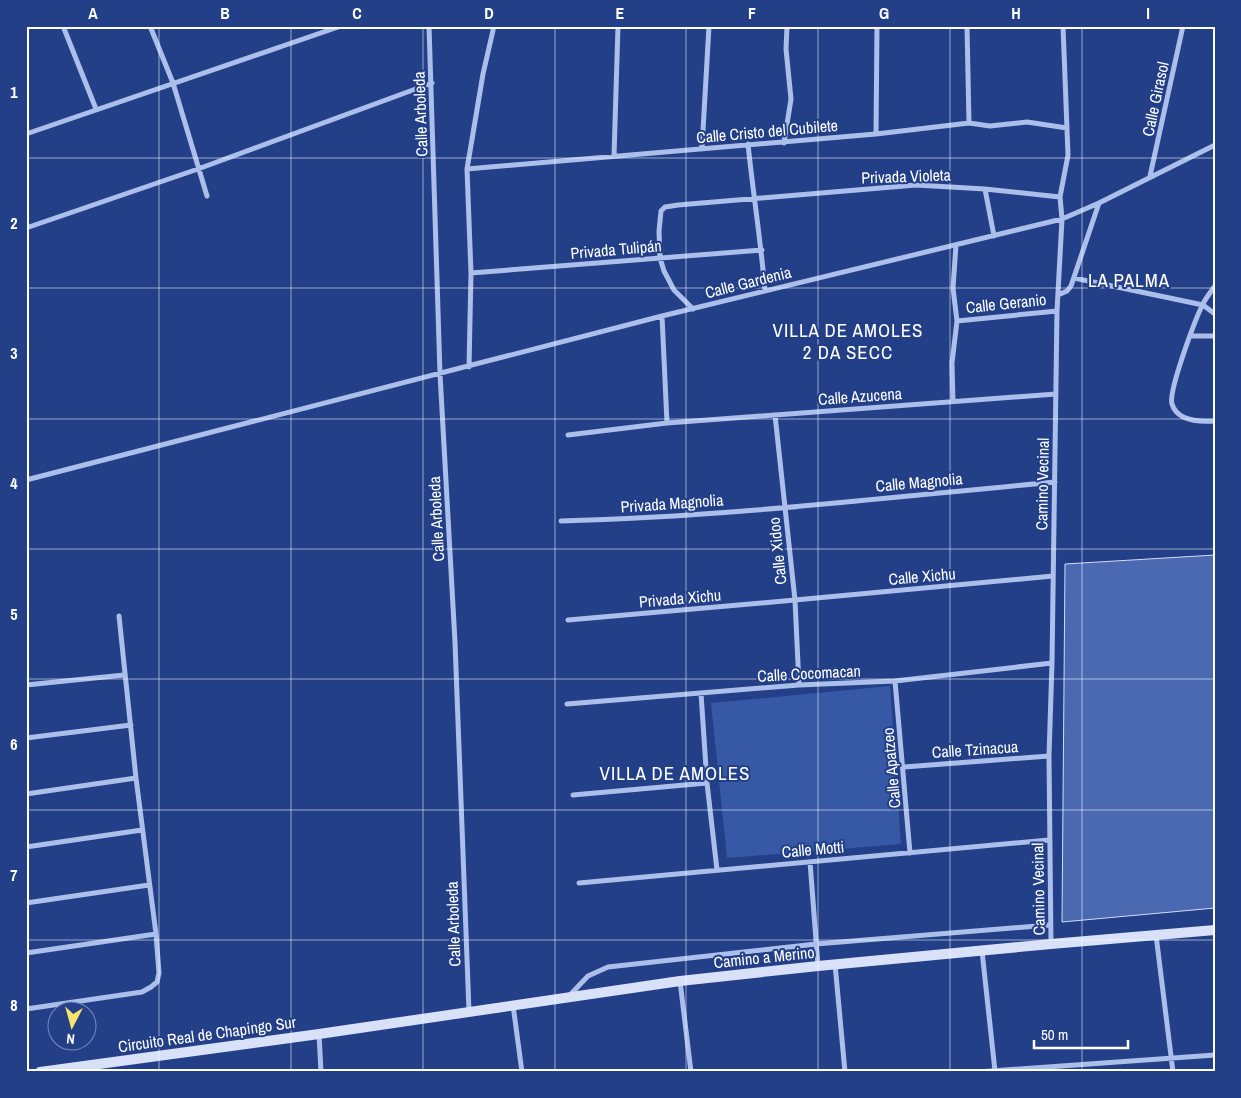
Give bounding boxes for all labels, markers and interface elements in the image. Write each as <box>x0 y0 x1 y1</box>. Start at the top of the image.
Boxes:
text: A <box>88 2 98 24</box>
text: B <box>220 2 230 24</box>
text: C <box>352 2 362 24</box>
text: D <box>484 2 494 24</box>
text: E <box>616 2 625 24</box>
text: F <box>748 2 756 24</box>
text: G <box>879 2 889 24</box>
text: H <box>1011 2 1021 24</box>
text: I <box>1146 2 1150 24</box>
street label: Calle Girasol <box>1136 60 1174 138</box>
street label: Calle Arboleda <box>407 70 432 157</box>
text: 1 <box>10 81 18 103</box>
street label: Calle Cristo del Cubilete <box>695 114 839 148</box>
street label: Privada Violeta <box>861 163 952 189</box>
text: 2 <box>10 212 18 234</box>
street label: Privada Tulipán <box>570 234 662 264</box>
street label: Calle Gardenia <box>703 260 794 303</box>
district label: LA PALMA <box>1088 267 1170 293</box>
street label: Calle Geranio <box>965 288 1047 318</box>
district label: VILLA DE AMOLES 2 DA SECC <box>773 317 923 365</box>
text: 3 <box>10 342 18 364</box>
street label: Calle Azucena <box>817 382 903 410</box>
street label: Camino Vecinal <box>1030 437 1054 530</box>
street label: Calle Magnolia <box>874 467 964 497</box>
text: 4 <box>10 472 18 494</box>
street label: Calle Arboleda <box>423 475 449 562</box>
street label: Privada Magnolia <box>620 488 725 518</box>
street label: Calle Xidoo <box>763 516 791 586</box>
street label: Calle Xichu <box>888 562 956 590</box>
street label: Privada Xichu <box>638 583 722 613</box>
text: 5 <box>10 603 18 625</box>
street label: Calle Cocomacan <box>757 659 861 687</box>
street label: Calle Apatzeo <box>877 727 905 809</box>
text: 6 <box>10 733 18 755</box>
street label: Calle Tzinacua <box>931 735 1020 763</box>
district label: VILLA DE AMOLES <box>600 760 750 786</box>
street label: Calle Motti <box>781 835 845 863</box>
street label: Camino Vecinal <box>1026 842 1050 935</box>
text: 7 <box>10 864 18 886</box>
street label: Calle Arboleda <box>440 880 465 967</box>
street label: Camino a Merino <box>712 941 816 973</box>
text: 8 <box>10 994 18 1016</box>
north arrow <box>48 1000 98 1050</box>
street label: Circuito Real de Chapingo Sur <box>117 1011 298 1057</box>
scale bar <box>1034 1018 1127 1050</box>
text: 50 m <box>1041 1024 1068 1045</box>
text: N <box>66 1030 76 1048</box>

